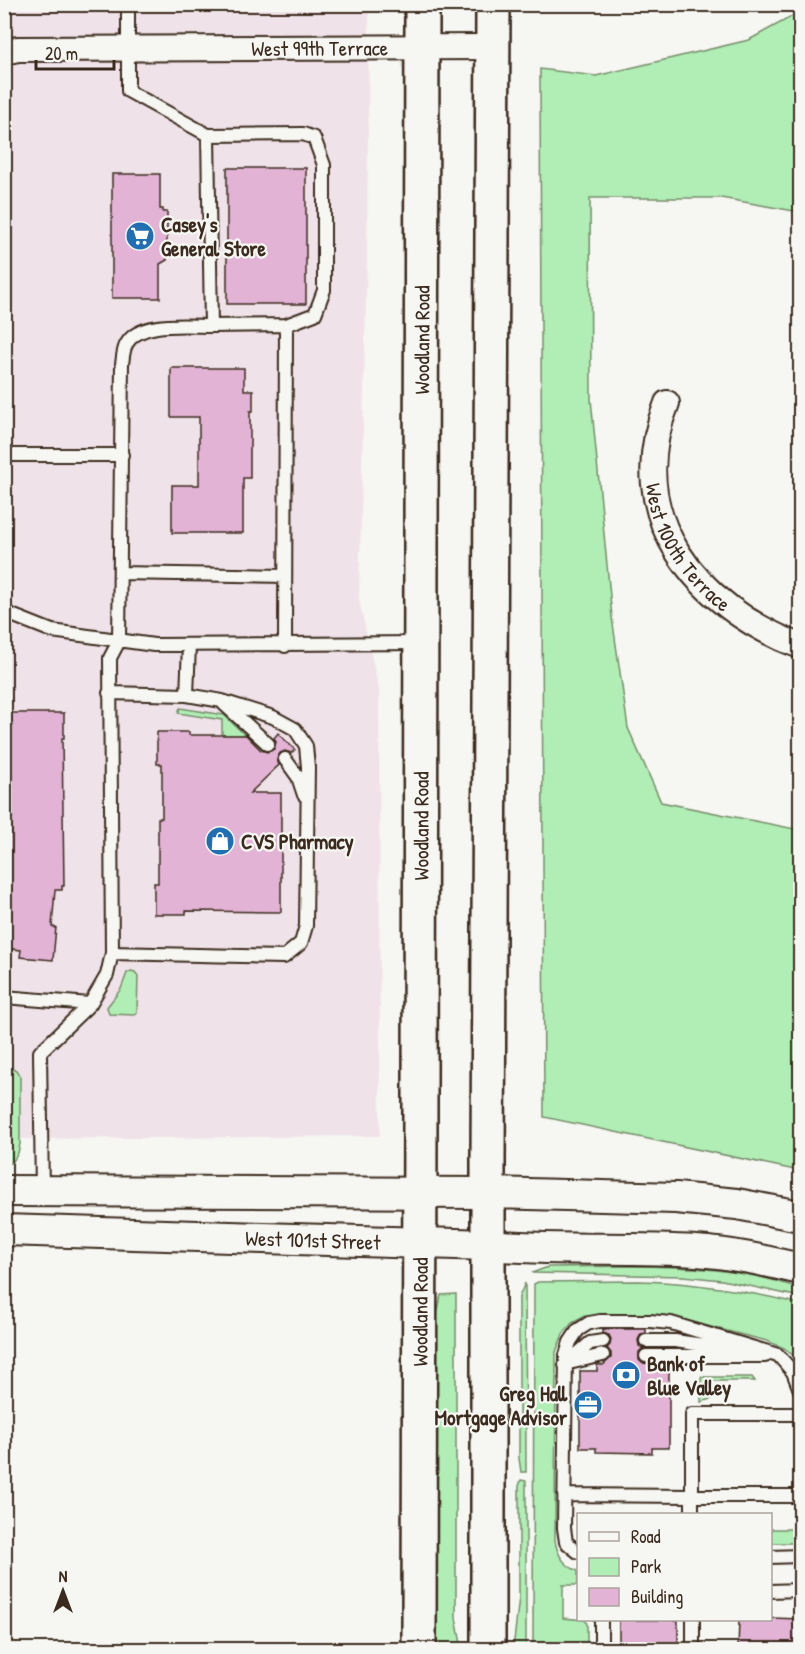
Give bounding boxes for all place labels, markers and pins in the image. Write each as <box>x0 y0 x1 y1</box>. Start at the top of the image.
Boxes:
place label: Casey's General Store <box>161 210 266 263</box>
supermarket icon: Casey's General Store <box>124 220 156 252</box>
shop icon: CVS Pharmacy <box>204 825 236 857</box>
place label: CVS Pharmacy <box>241 827 354 857</box>
place label: Bank of Blue Valley <box>647 1349 731 1403</box>
bank icon: Bank of Blue Valley <box>610 1359 642 1391</box>
place label: Greg Hall Mortgage Advisor <box>434 1379 568 1433</box>
office icon: Greg Hall Mortgage Advisor <box>572 1389 604 1421</box>

